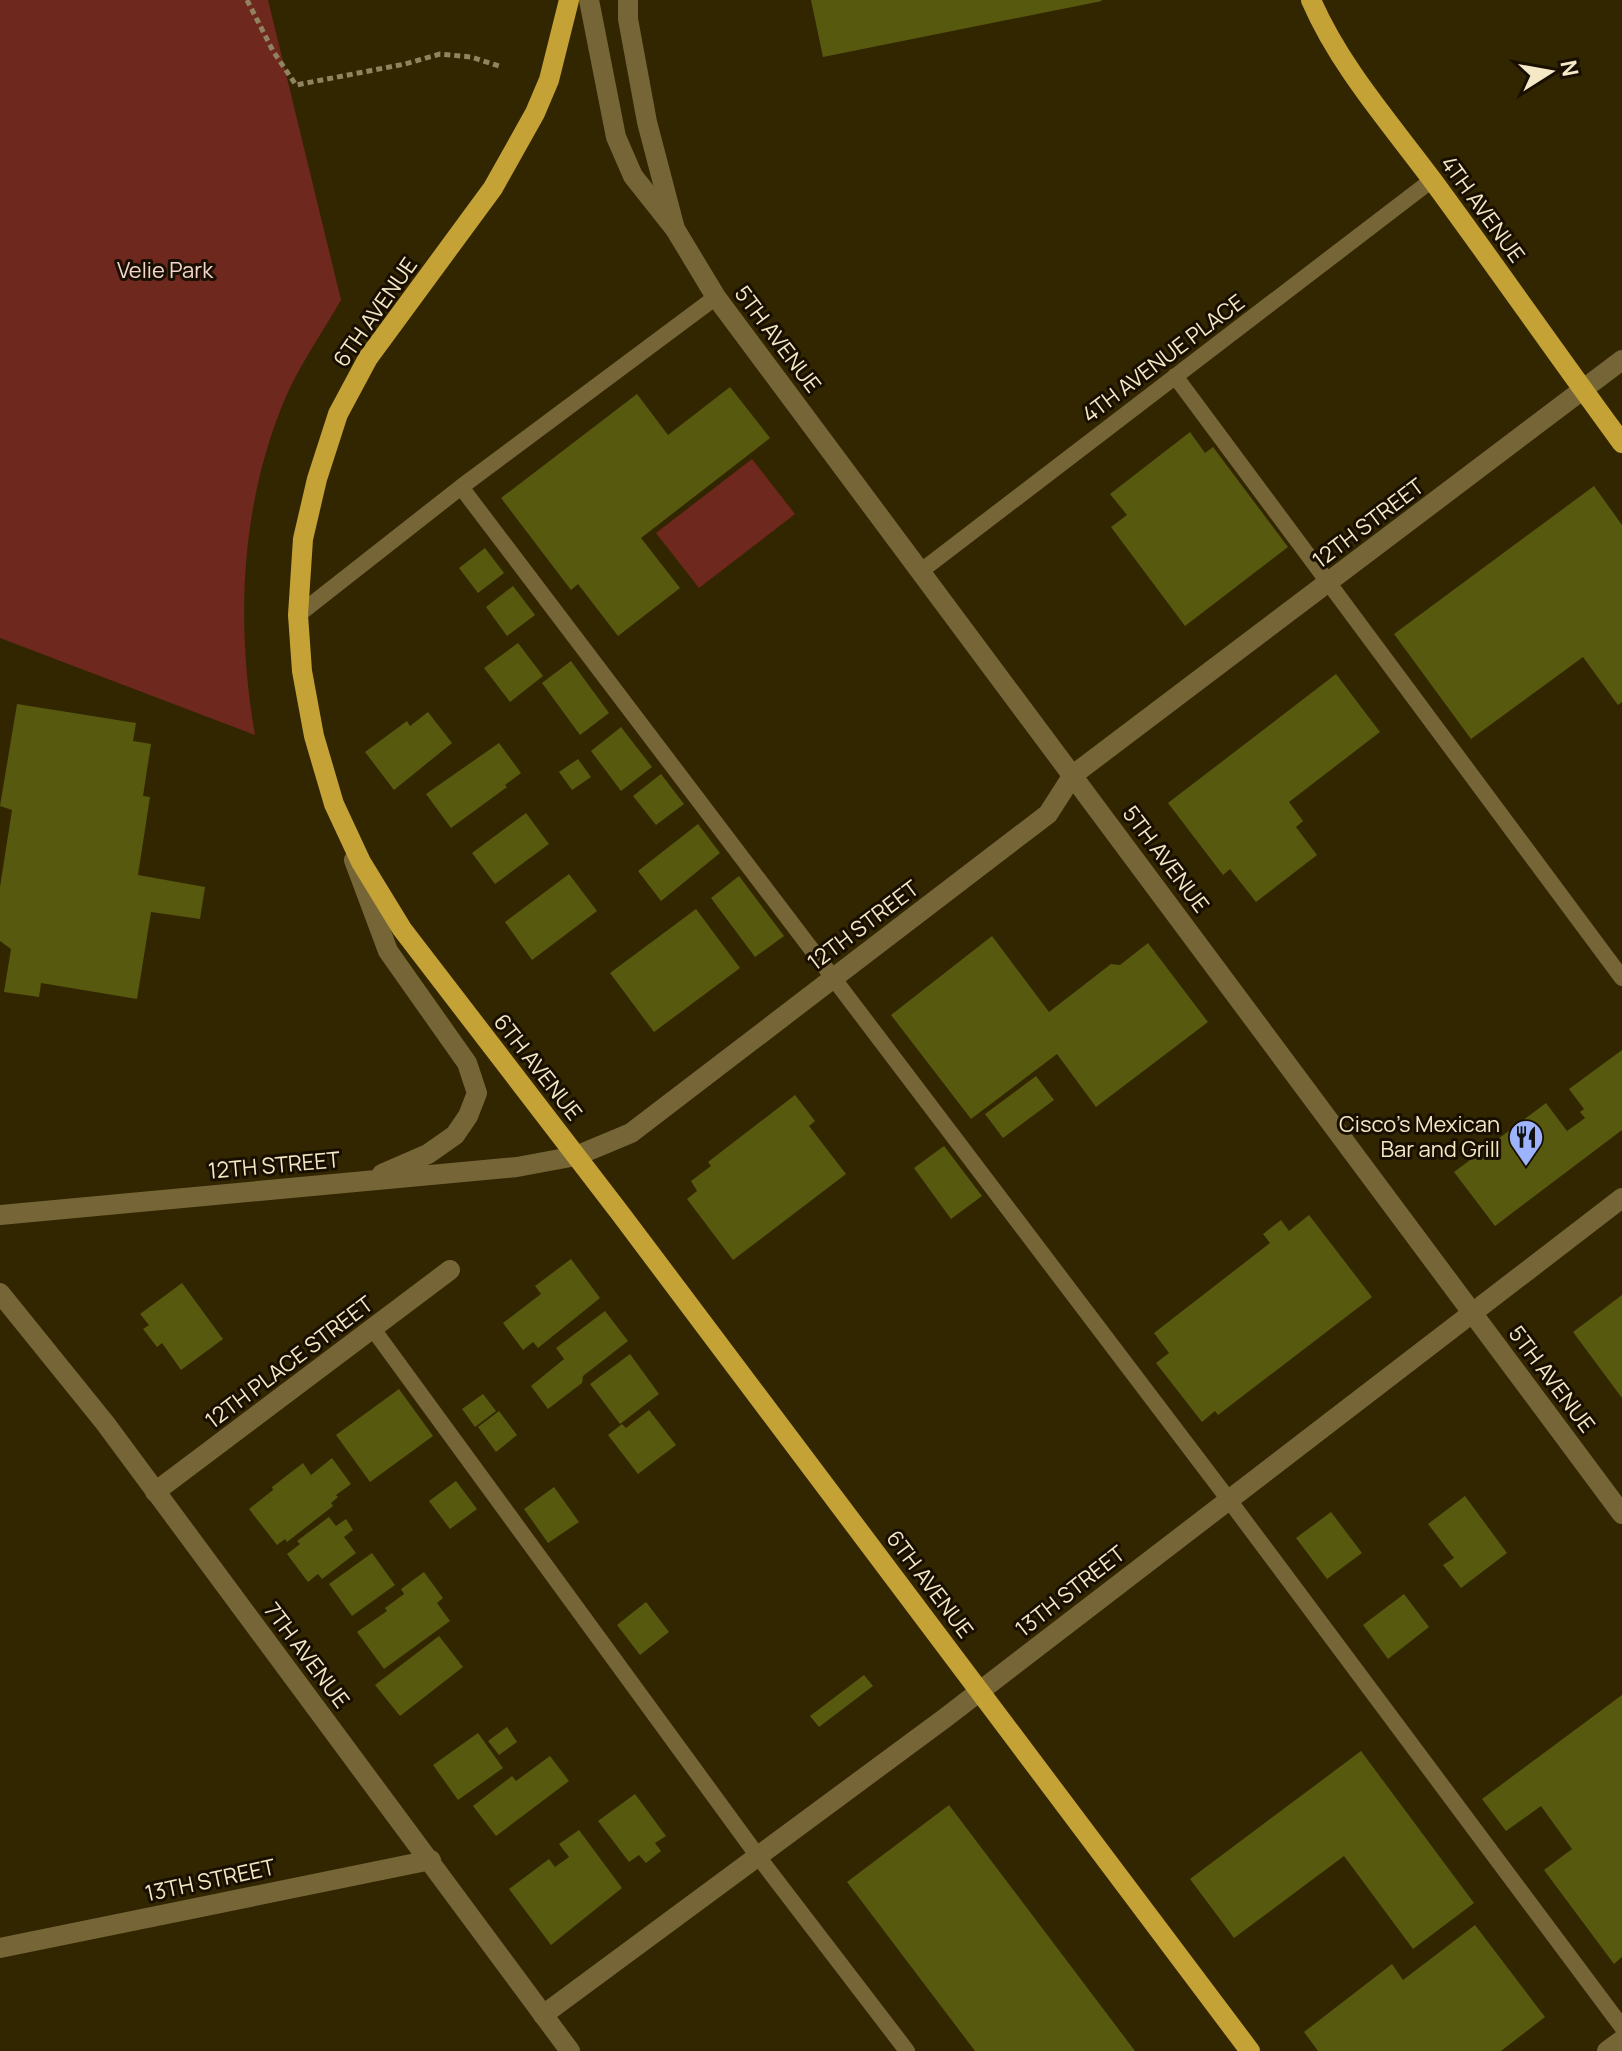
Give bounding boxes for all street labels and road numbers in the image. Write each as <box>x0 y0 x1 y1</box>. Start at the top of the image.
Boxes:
street label: 4TH AVENUE <box>1434 149 1532 269</box>
street label: 6TH AVENUE <box>326 251 424 373</box>
street label: 5TH AVENUE <box>728 279 828 399</box>
street label: 4TH AVENUE PLACE <box>1076 287 1250 429</box>
street label: 12TH STREET <box>1306 471 1430 575</box>
street label: 5TH AVENUE <box>1116 799 1216 919</box>
street label: 12TH STREET <box>801 873 925 977</box>
street label: 6TH AVENUE <box>487 1008 589 1126</box>
street label: 12TH STREET <box>207 1144 341 1186</box>
street label: 12TH PLACE STREET <box>199 1289 379 1435</box>
street label: 5TH AVENUE <box>1502 1319 1602 1439</box>
street label: 6TH AVENUE <box>880 1524 980 1644</box>
street label: 13TH STREET <box>1009 1539 1131 1643</box>
street label: 7TH AVENUE <box>257 1596 357 1714</box>
street label: 13TH STREET <box>142 1852 278 1908</box>

